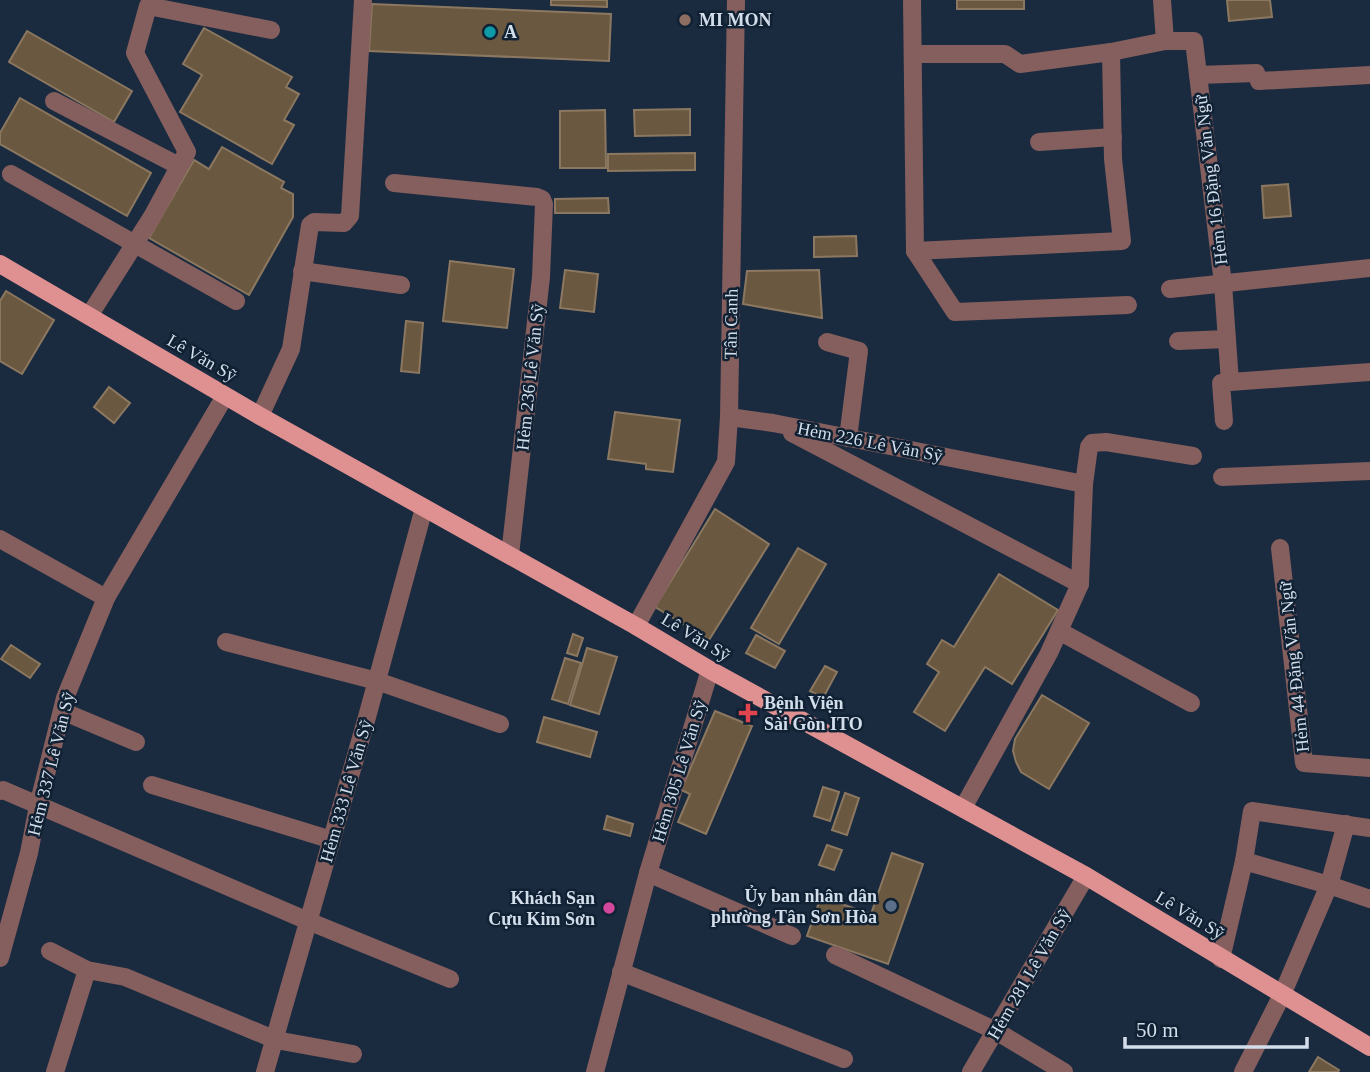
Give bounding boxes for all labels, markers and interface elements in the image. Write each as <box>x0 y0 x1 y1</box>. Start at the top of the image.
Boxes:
place label: MI MON <box>699 10 771 30</box>
marker: MI MON <box>677 12 693 28</box>
place label: A <box>504 22 517 42</box>
marker: A <box>482 24 498 40</box>
street label: Hẻm 16 Đặng Văn Ngữ <box>1190 92 1231 266</box>
street label: Tân Canh <box>720 289 742 359</box>
street label: Hẻm 236 Lê Văn Sỹ <box>512 303 548 451</box>
street label: Lê Văn Sỹ <box>164 330 240 386</box>
street label: Hẻm 226 Lê Văn Sỹ <box>796 418 944 466</box>
street label: Hẻm 44 Đặng Văn Ngữ <box>1275 579 1313 753</box>
street label: Lê Văn Sỹ <box>658 609 734 665</box>
street label: Hẻm 337 Lê Văn Sỹ <box>23 690 79 838</box>
place label: Bệnh Viện Sài Gòn ITO <box>764 693 863 734</box>
street label: Hẻm 305 Lê Văn Sỹ <box>648 697 710 845</box>
marker: Bệnh Viện Sài Gòn ITO <box>738 703 758 723</box>
street label: Hẻm 333 Lê Văn Sỹ <box>316 717 376 865</box>
place label: Ủy ban nhân dân phường Tân Sơn Hòa <box>711 885 877 927</box>
street label: Lê Văn Sỹ <box>1152 887 1228 943</box>
place label: Khách Sạn Cựu Kim Sơn <box>488 888 595 929</box>
marker: Ủy ban nhân dân phường Tân Sơn Hòa <box>883 898 899 914</box>
marker: Khách Sạn Cựu Kim Sơn <box>601 900 617 916</box>
street label: Hẻm 281 Lê Văn Sỹ <box>983 905 1075 1043</box>
scale bar <box>1125 1006 1307 1050</box>
text: 50 m <box>1136 1018 1179 1042</box>

